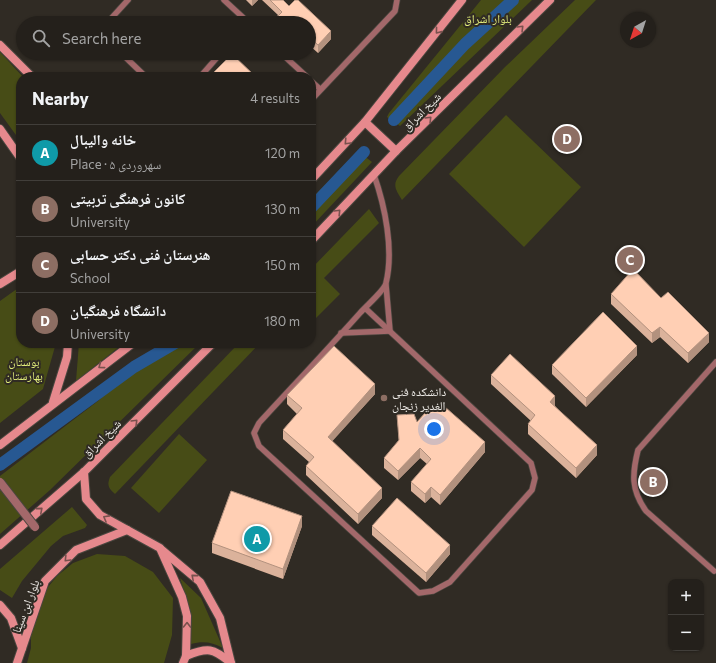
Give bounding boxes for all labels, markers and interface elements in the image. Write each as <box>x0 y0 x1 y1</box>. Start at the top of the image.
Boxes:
park label: بلوار اشراق <box>464 11 512 26</box>
north arrow <box>620 12 656 48</box>
search box <box>16 16 316 60</box>
one-way arrow <box>516 25 524 33</box>
one-way arrow <box>436 26 443 33</box>
icon: search <box>30 27 52 49</box>
text: Search here <box>62 29 141 47</box>
text: Nearby <box>32 88 89 109</box>
street label: شیخ اشراق <box>399 89 444 134</box>
text: 4 results <box>250 90 300 106</box>
one-way arrow <box>424 117 432 124</box>
pin: D <box>554 124 580 154</box>
text: خانه والیبال <box>70 130 136 148</box>
one-way arrow <box>344 137 352 145</box>
text: A <box>40 145 50 161</box>
text: 120 m <box>265 145 300 161</box>
text: Place · سهروردی ۵ <box>70 156 161 172</box>
text: کانون فرهنگی تربیتی <box>70 189 185 207</box>
text: B <box>41 201 49 217</box>
text: 130 m <box>265 201 300 217</box>
one-way arrow <box>333 210 340 217</box>
text: University <box>70 214 130 230</box>
text: هنرستان فنی دکتر حسابی <box>70 245 211 263</box>
pin: C <box>617 245 643 275</box>
text: C <box>41 257 49 273</box>
text: 150 m <box>265 257 300 273</box>
text: School <box>70 270 110 286</box>
text: دانشگاه فرهنگیان <box>70 301 166 319</box>
text: D <box>40 313 50 329</box>
text: 180 m <box>264 313 300 329</box>
text: University <box>70 326 130 342</box>
park label: بوستان بهارستان <box>5 354 43 383</box>
one-way arrow <box>99 361 106 368</box>
place label: دانشکده فنی الغدیر زنجان <box>392 384 446 413</box>
marker: دانشکده فنی الغدیر زنجان <box>379 393 389 403</box>
street label: شیخ اشراق <box>79 416 124 461</box>
one-way arrow <box>130 419 138 426</box>
your location <box>424 419 444 439</box>
pin: B <box>640 467 666 497</box>
one-way arrow <box>35 508 43 515</box>
one-way arrow <box>103 516 110 523</box>
pin: A <box>244 524 270 554</box>
one-way arrow <box>64 554 72 562</box>
one-way arrow <box>191 575 199 582</box>
street label: بلوار ابن سینا <box>8 577 43 635</box>
map controls <box>668 579 704 651</box>
button: + <box>668 579 704 615</box>
button: − <box>668 615 704 651</box>
one-way arrow <box>183 622 191 628</box>

